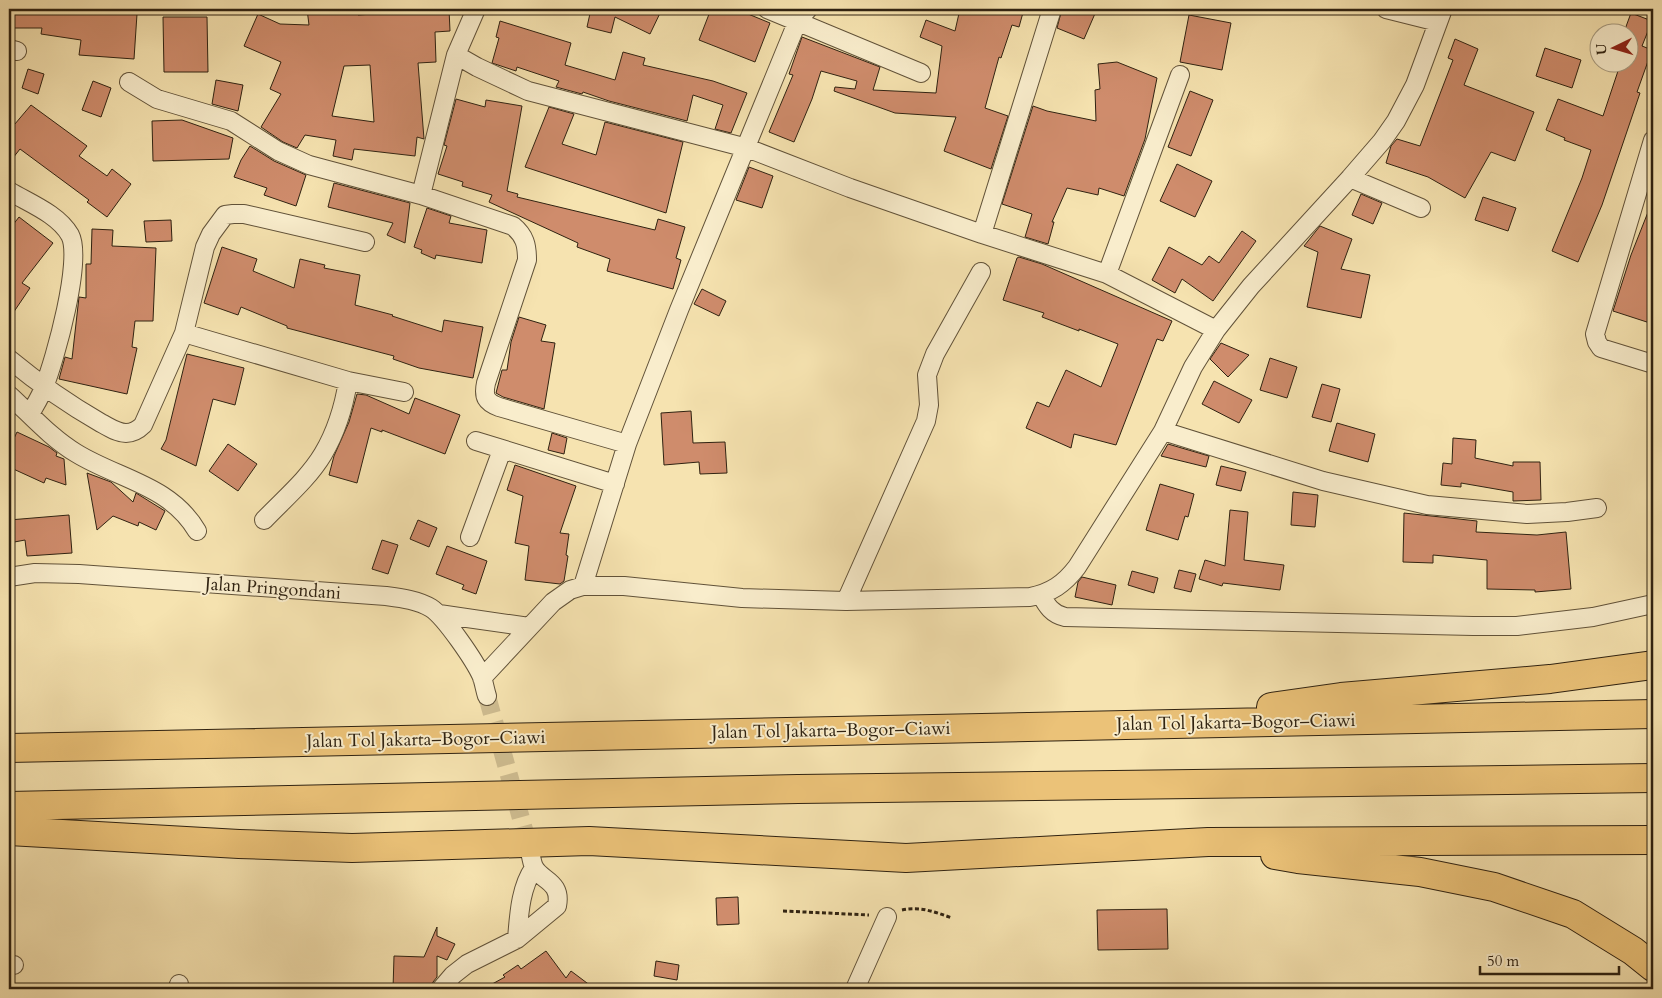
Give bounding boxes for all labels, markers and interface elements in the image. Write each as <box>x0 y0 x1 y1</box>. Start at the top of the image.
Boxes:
north arrow <box>1590 22 1640 72</box>
text: U <box>1592 42 1612 56</box>
street label: Jalan Pringondani <box>201 571 342 606</box>
street label: Jalan Tol Jakarta–Bogor–Ciawi <box>1113 708 1356 737</box>
street label: Jalan Tol Jakarta–Bogor–Ciawi <box>708 716 951 745</box>
street label: Jalan Tol Jakarta–Bogor–Ciawi <box>303 725 546 754</box>
scale bar <box>1480 943 1618 975</box>
text: 50 m <box>1487 951 1519 971</box>

